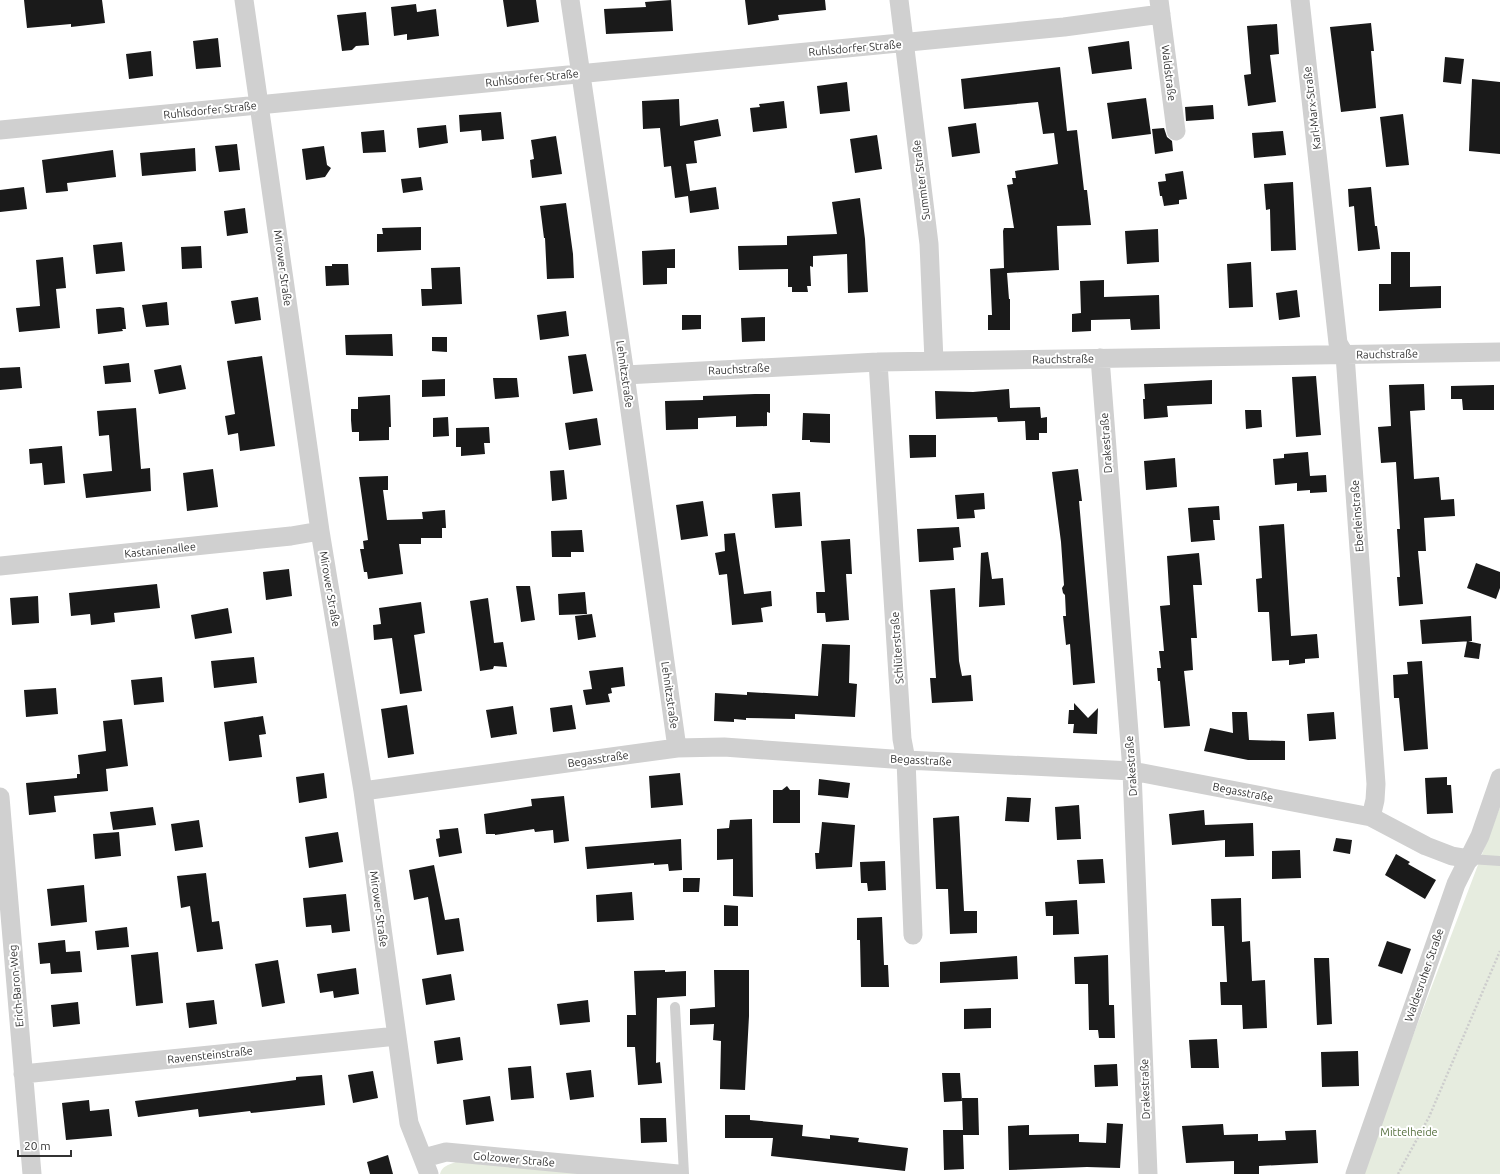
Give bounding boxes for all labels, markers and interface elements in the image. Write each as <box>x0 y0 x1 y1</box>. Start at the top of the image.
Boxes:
street label: Ruhlsdorfer Straße <box>808 38 902 58</box>
street label: Waldstraße <box>1160 44 1178 102</box>
street label: Karl-Marx-Straße <box>1301 66 1323 150</box>
street label: Ruhlsdorfer Straße <box>485 67 579 89</box>
street label: Ruhlsdorfer Straße <box>163 99 257 121</box>
street label: Summter Straße <box>910 139 932 221</box>
street label: Mirower Straße <box>272 229 294 307</box>
street label: Lehnitzstraße <box>614 340 636 408</box>
street label: Rauchstraße <box>1356 347 1418 361</box>
street label: Rauchstraße <box>1032 352 1094 366</box>
street label: Rauchstraße <box>708 361 770 377</box>
street label: Drakestraße <box>1098 412 1114 474</box>
street label: Eberleinstraße <box>1348 479 1366 553</box>
street label: Kastanienallee <box>124 540 196 560</box>
street label: Mirower Straße <box>317 550 343 628</box>
street label: Schlüterstraße <box>888 611 906 685</box>
street label: Lehnitzstraße <box>659 661 681 729</box>
street label: Drakestraße <box>1123 735 1139 797</box>
street label: Begasstraße <box>567 749 629 769</box>
street label: Begasstraße <box>890 752 952 768</box>
street label: Begasstraße <box>1212 780 1274 804</box>
street label: Mirower Straße <box>368 870 390 948</box>
street label: Waldesruher Straße <box>1402 927 1446 1023</box>
street label: Erich-Baron-Weg <box>6 944 26 1028</box>
street label: Ravensteinstraße <box>167 1045 253 1065</box>
street label: Drakestraße <box>1138 1058 1152 1120</box>
park label: Mittelheide <box>1380 1126 1438 1138</box>
scale bar <box>18 1132 71 1158</box>
text: 20 m <box>24 1139 51 1152</box>
street label: Golzower Straße <box>473 1149 555 1169</box>

